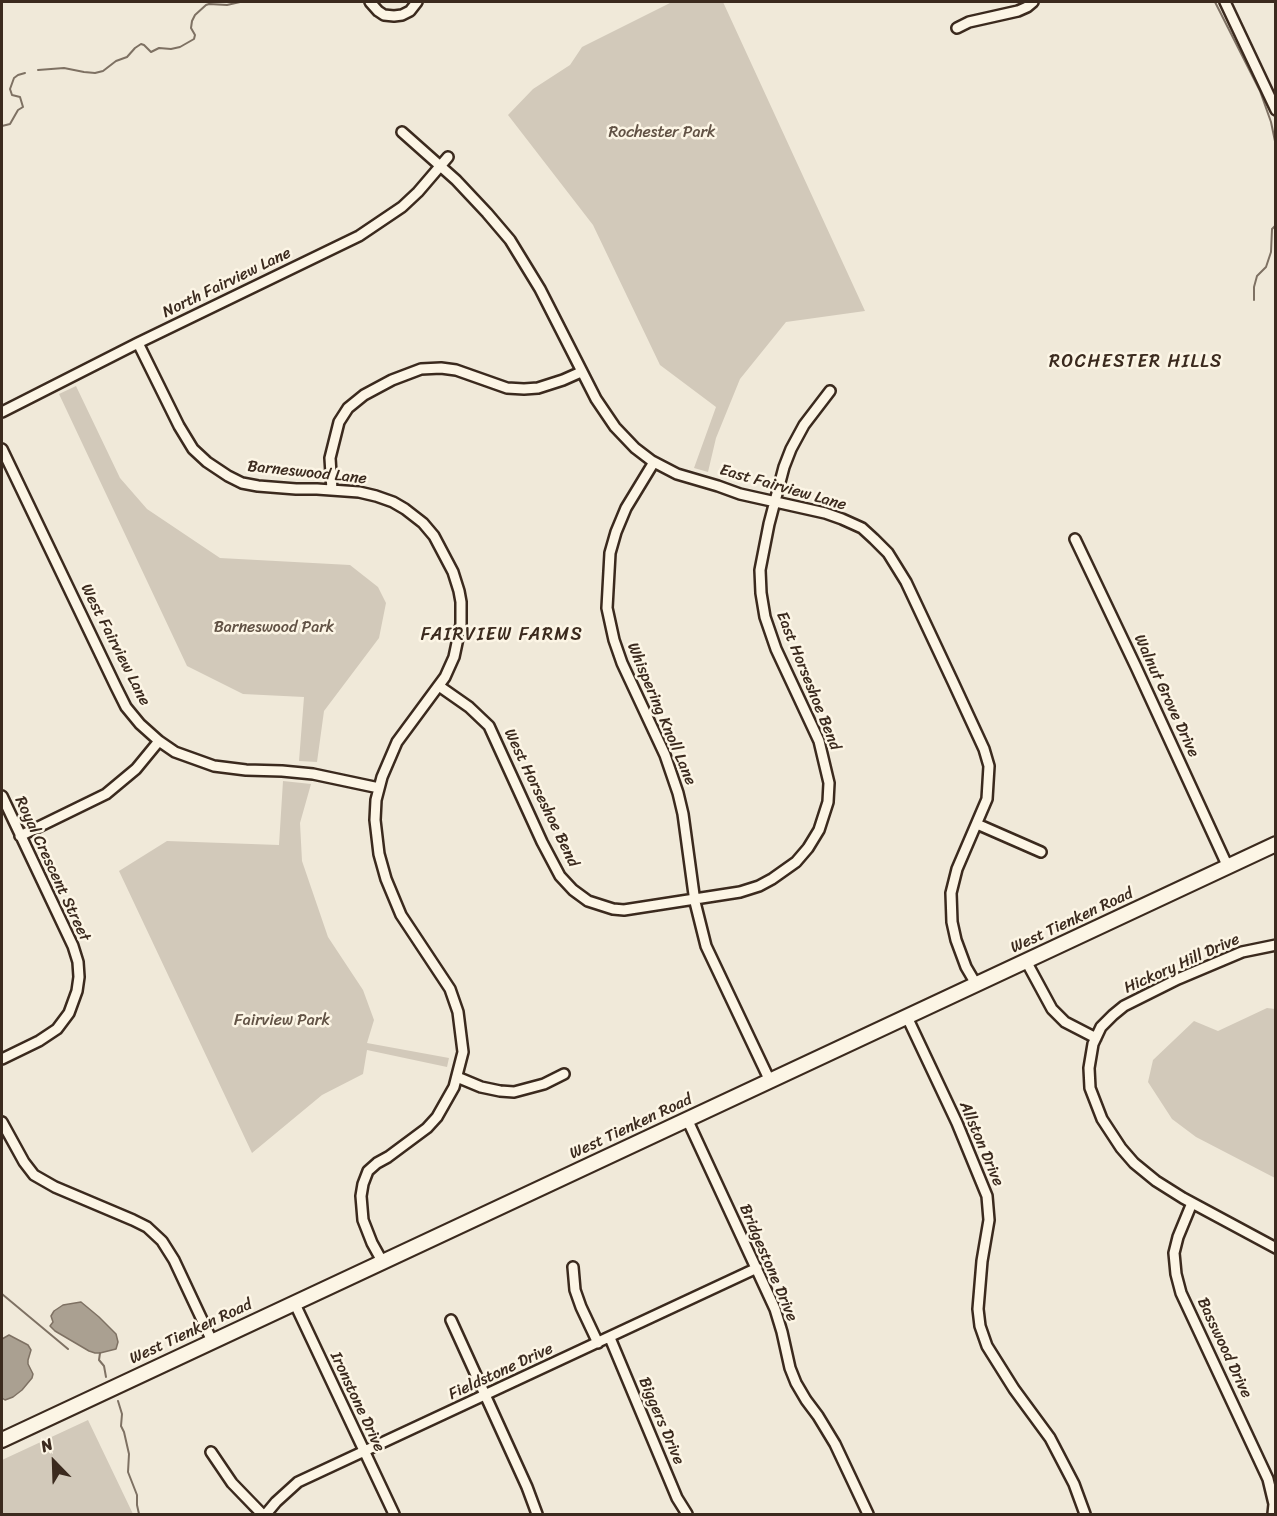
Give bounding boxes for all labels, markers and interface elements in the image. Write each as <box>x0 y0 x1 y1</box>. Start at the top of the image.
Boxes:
park label: Rochester Park <box>608 123 716 143</box>
street label: North Fairview Lane <box>160 244 294 322</box>
district label: ROCHESTER HILLS <box>1049 351 1223 373</box>
street label: Barneswood Lane <box>246 457 368 489</box>
street label: East Fairview Lane <box>718 461 848 515</box>
street label: West Fairview Lane <box>76 581 154 709</box>
street label: East Horseshoe Bend <box>771 609 845 753</box>
park label: Barneswood Park <box>214 618 334 638</box>
district label: FAIRVIEW FARMS <box>422 624 582 646</box>
street label: Walnut Grove Drive <box>1129 631 1203 761</box>
street label: Whispering Knoll Lane <box>622 640 700 788</box>
street label: West Horseshoe Bend <box>499 726 583 870</box>
street label: Royal Crescent Street <box>10 794 94 944</box>
street label: West Tienken Road <box>1008 884 1136 958</box>
street label: Hickory Hill Drive <box>1121 930 1243 998</box>
park label: Fairview Park <box>234 1011 330 1031</box>
street label: West Tienken Road <box>567 1090 695 1164</box>
street label: Allston Drive <box>955 1099 1007 1189</box>
street label: Bridgestone Drive <box>735 1202 801 1324</box>
street label: West Tienken Road <box>127 1295 255 1369</box>
street label: Basswood Drive <box>1192 1295 1256 1401</box>
street label: Fieldstone Drive <box>446 1339 556 1405</box>
street label: Ironstone Drive <box>325 1349 389 1455</box>
street label: Biggers Drive <box>634 1374 688 1468</box>
text: N <box>36 1429 58 1460</box>
north arrow <box>24 1432 84 1492</box>

